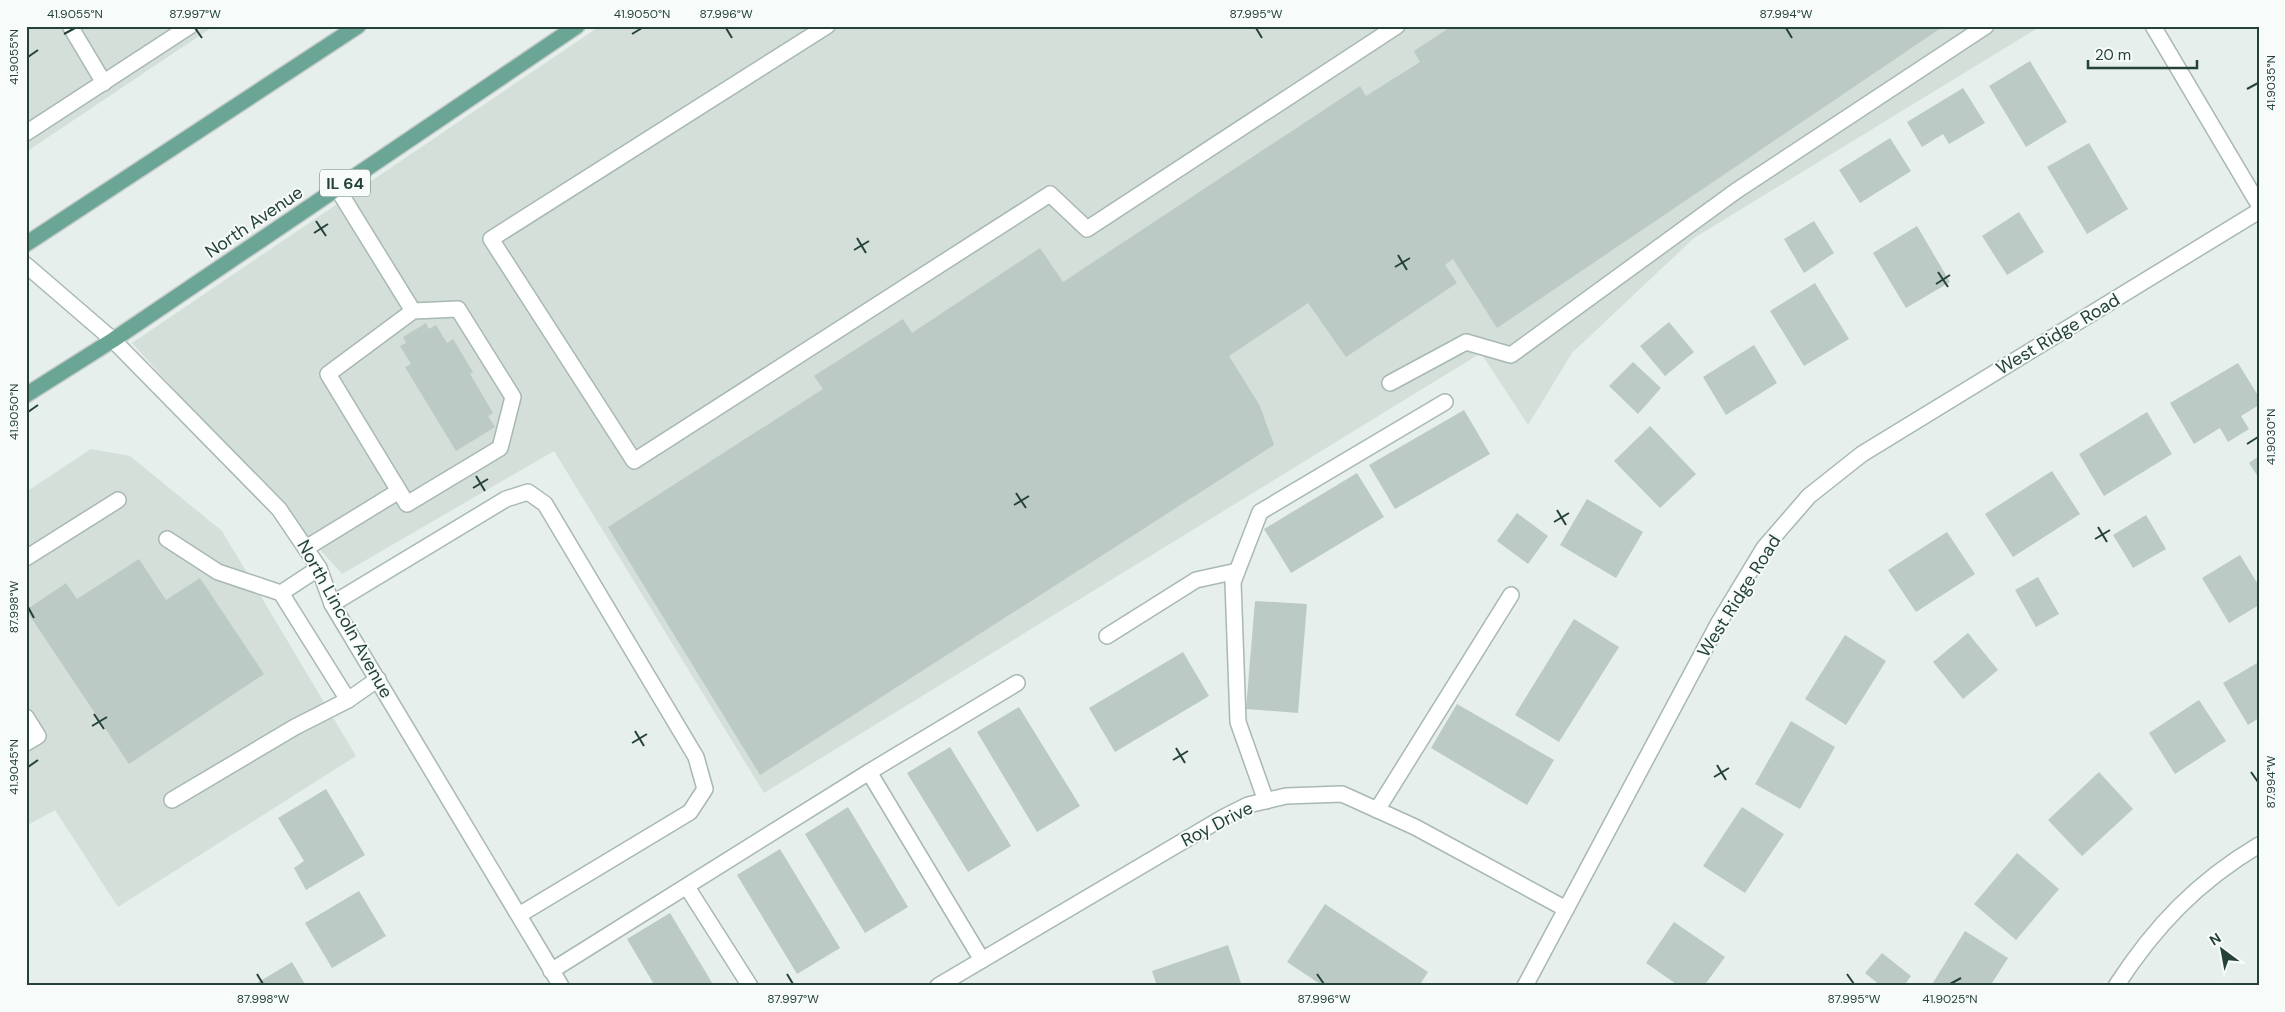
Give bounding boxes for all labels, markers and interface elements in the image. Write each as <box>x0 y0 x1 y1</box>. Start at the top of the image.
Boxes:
text: 41.9055°N <box>47 6 103 22</box>
text: 87.997°W <box>169 6 221 22</box>
text: 41.9050°N <box>614 6 670 22</box>
text: 87.996°W <box>699 6 753 22</box>
text: 87.995°W <box>1230 6 1283 22</box>
text: 87.994°W <box>1760 6 1813 22</box>
text: 41.9055°N <box>6 29 22 85</box>
scale bar <box>2088 38 2196 70</box>
text: 20 m <box>2095 45 2131 65</box>
text: 41.9035°N <box>2263 55 2279 111</box>
road number: IL 64 <box>320 170 370 197</box>
street label: North Avenue <box>200 180 308 264</box>
street label: West Ridge Road <box>1992 288 2124 380</box>
text: 41.9050°N <box>6 384 22 440</box>
text: 41.9030°N <box>2263 409 2279 465</box>
street label: West Ridge Road <box>1692 530 1786 662</box>
street label: North Lincoln Avenue <box>292 536 398 702</box>
text: 87.998°W <box>6 580 22 633</box>
text: 41.9045°N <box>6 739 22 795</box>
text: 87.994°W <box>2263 755 2279 808</box>
street label: Roy Drive <box>1177 796 1257 852</box>
north arrow <box>2198 924 2248 974</box>
text: N <box>2206 929 2224 949</box>
text: 87.998°W <box>237 991 290 1007</box>
text: 87.997°W <box>767 991 819 1007</box>
text: 87.996°W <box>1297 991 1351 1007</box>
text: 87.995°W <box>1828 991 1881 1007</box>
text: 41.9025°N <box>1922 991 1978 1007</box>

